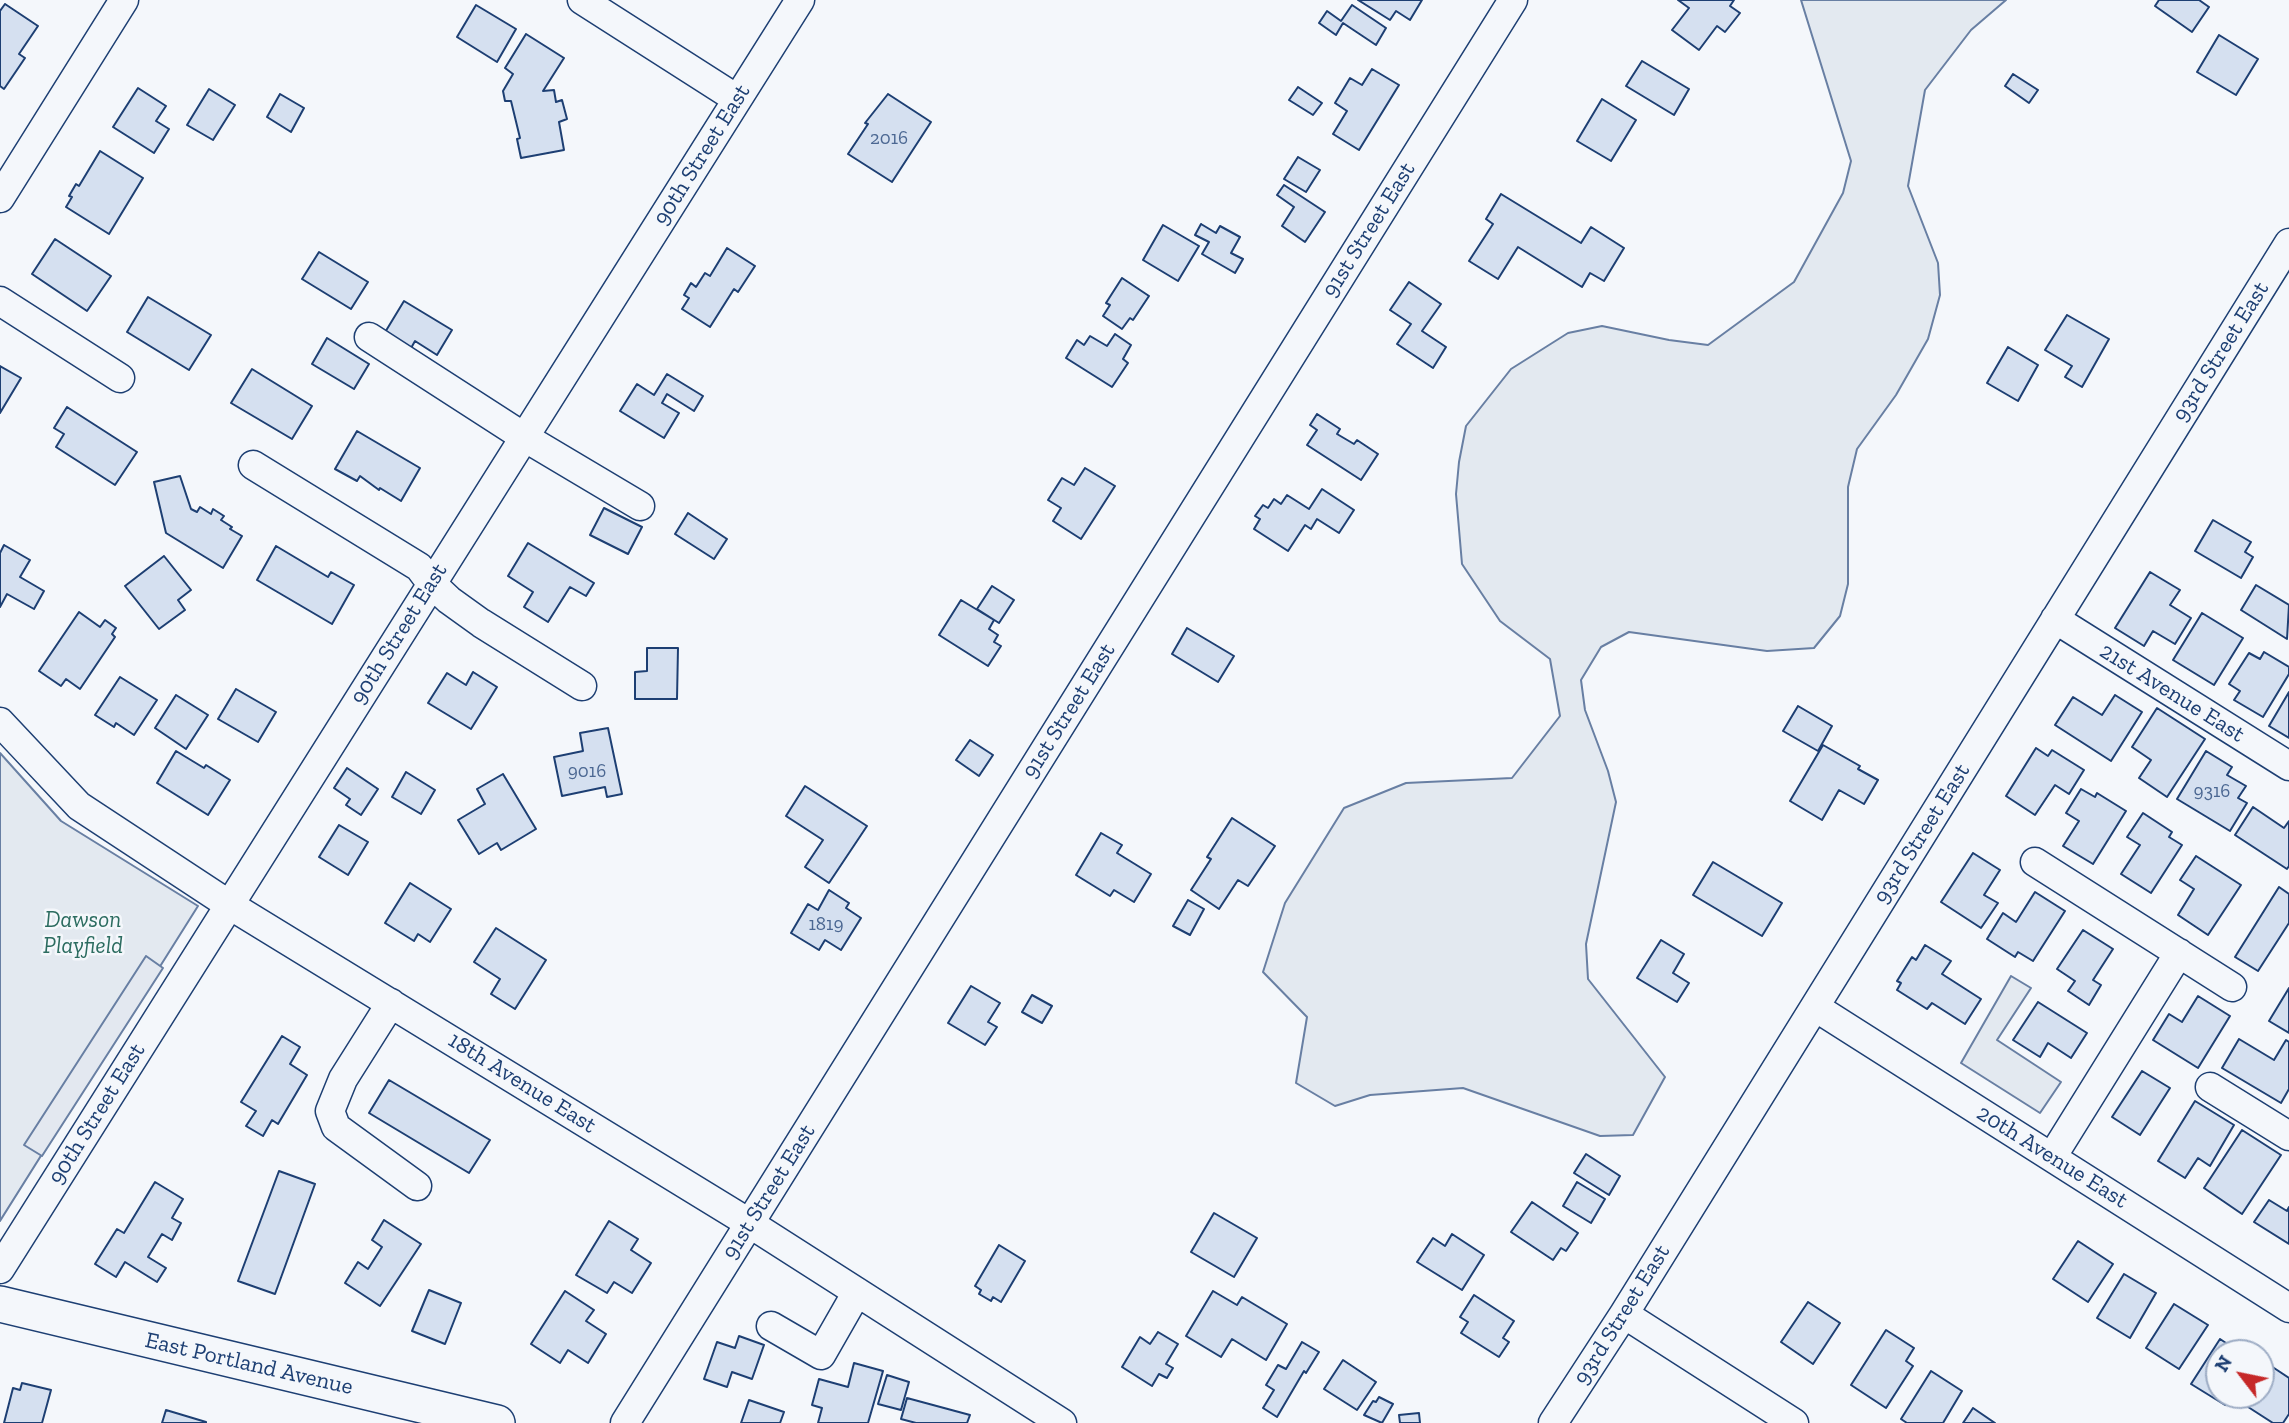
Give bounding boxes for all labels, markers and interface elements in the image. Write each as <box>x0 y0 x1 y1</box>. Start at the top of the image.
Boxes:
street label: 90th Street East <box>648 79 756 231</box>
house number: 2016 <box>870 128 908 150</box>
street label: 91st Street East <box>1317 157 1421 303</box>
street label: 93rd Street East <box>2167 277 2275 427</box>
street label: 90th Street East <box>345 558 453 710</box>
street label: 21st Avenue East <box>2094 637 2250 749</box>
street label: 91st Street East <box>1017 638 1121 784</box>
street label: 93rd Street East <box>1868 759 1976 909</box>
house number: 9016 <box>568 761 606 783</box>
house number: 9316 <box>2194 781 2230 803</box>
park label: Dawson Playfield <box>43 906 123 960</box>
house number: 1819 <box>809 914 843 936</box>
street label: 18th Avenue East <box>443 1026 601 1140</box>
street label: 90th Street East <box>43 1038 151 1190</box>
street label: 20th Avenue East <box>1971 1099 2133 1215</box>
street label: 91st Street East <box>717 1119 821 1265</box>
street label: 93rd Street East <box>1568 1240 1676 1390</box>
street label: East Portland Avenue <box>142 1327 356 1401</box>
north arrow <box>2205 1339 2275 1409</box>
text: N <box>2210 1351 2237 1376</box>

